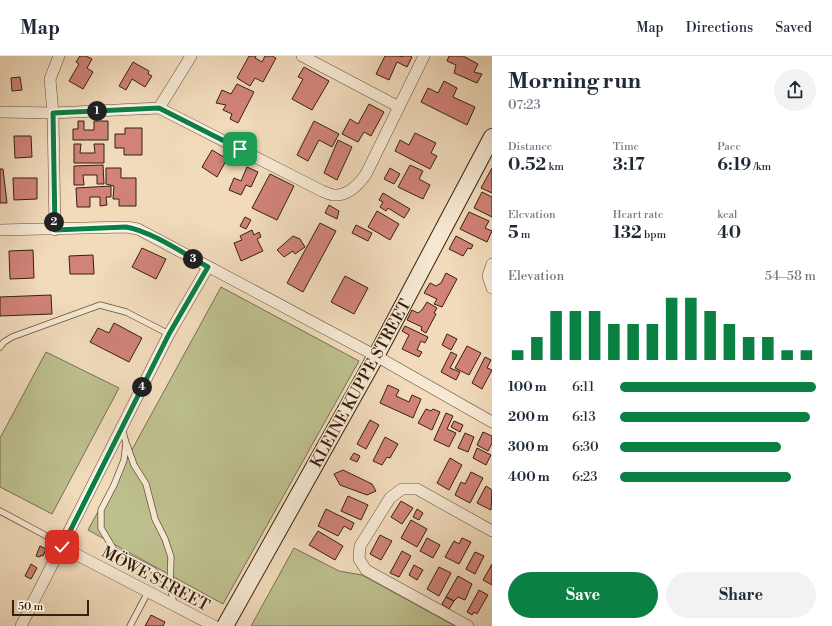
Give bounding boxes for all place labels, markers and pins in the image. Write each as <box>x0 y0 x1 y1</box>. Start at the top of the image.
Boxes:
pin: 1 <box>87 101 107 121</box>
pin <box>223 132 257 166</box>
pin: 2 <box>44 212 64 232</box>
pin: 3 <box>183 249 203 269</box>
pin: 4 <box>132 377 152 397</box>
pin <box>45 530 79 564</box>

